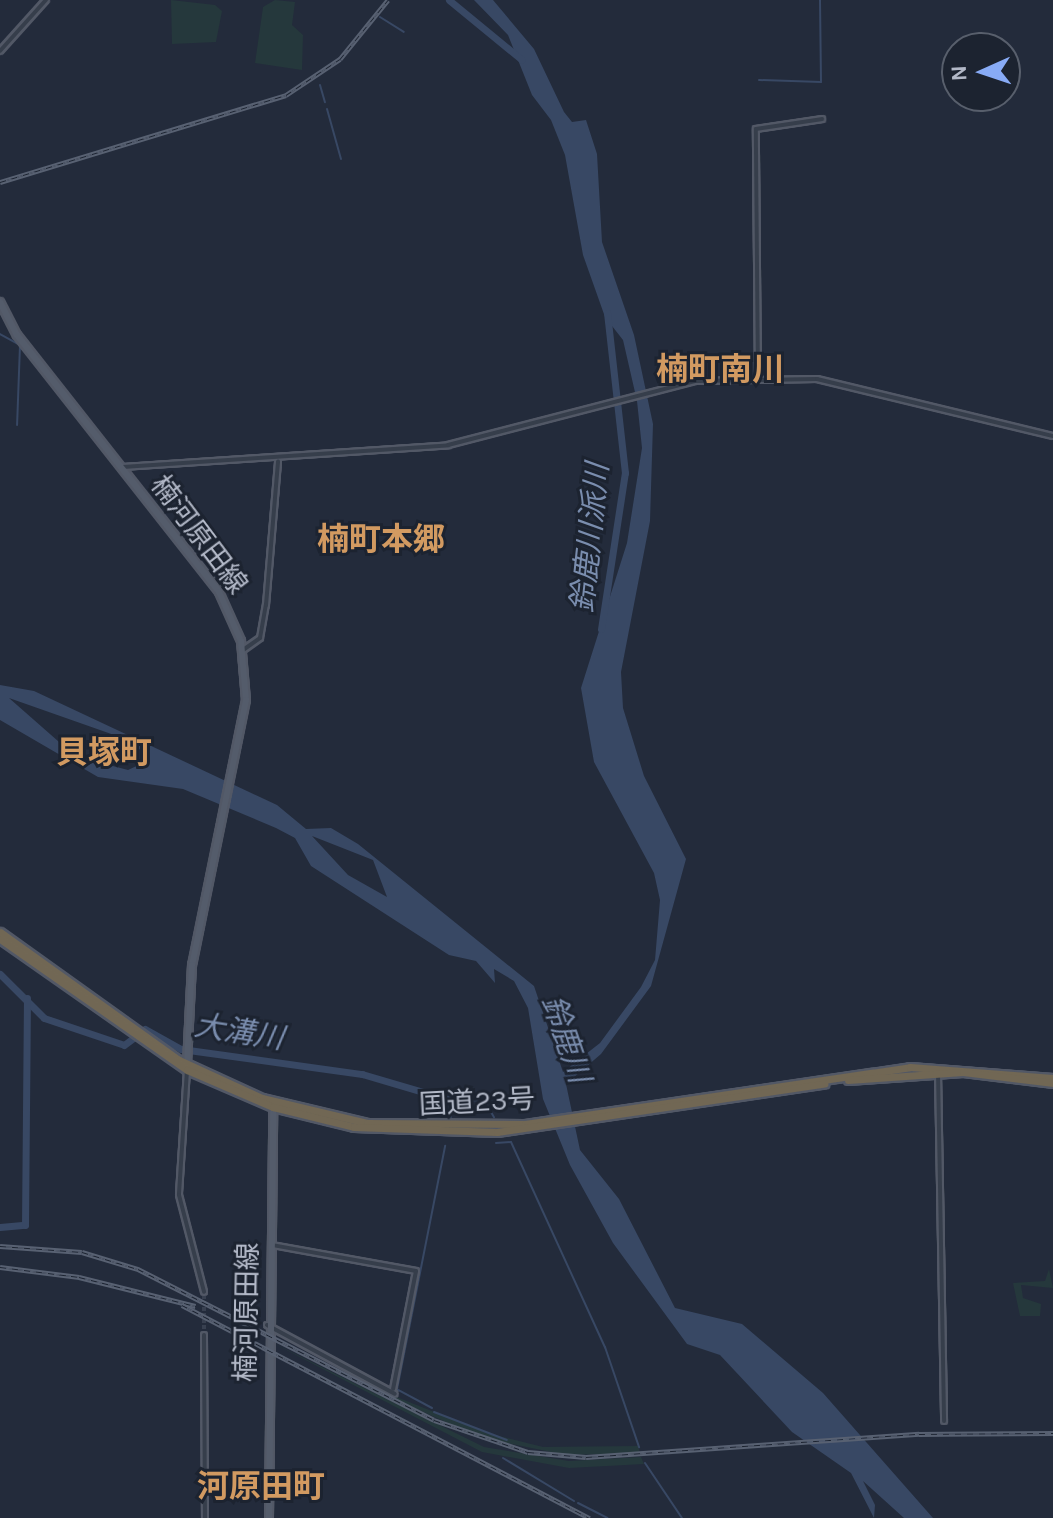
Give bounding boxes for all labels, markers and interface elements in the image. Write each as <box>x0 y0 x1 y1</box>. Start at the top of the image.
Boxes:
north arrow <box>941 32 1021 112</box>
text: N <box>946 65 972 82</box>
district label: 楠町南川 <box>656 351 784 389</box>
water label: 鈴鹿川派川 <box>564 462 616 614</box>
street label: 楠河原田線 <box>143 469 255 601</box>
district label: 楠町本郷 <box>317 521 445 559</box>
district label: 貝塚町 <box>56 734 152 772</box>
water label: 鈴鹿川 <box>534 991 598 1087</box>
water label: 大溝川 <box>192 1007 286 1057</box>
street label: 国道23号 <box>418 1082 536 1122</box>
street label: 楠河原田線 <box>229 1242 265 1382</box>
district label: 河原田町 <box>197 1468 325 1506</box>

